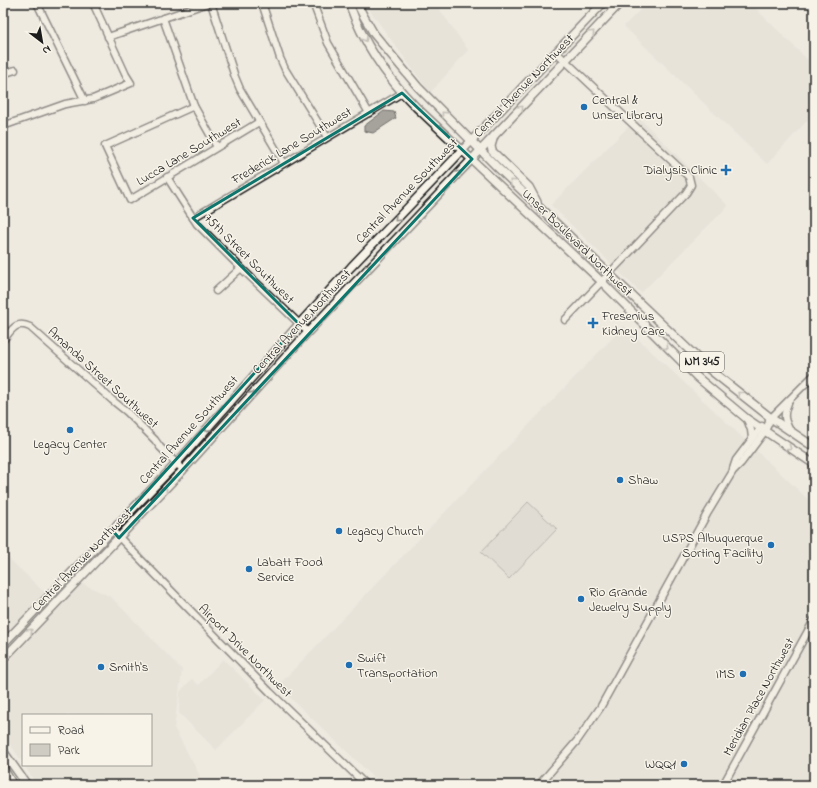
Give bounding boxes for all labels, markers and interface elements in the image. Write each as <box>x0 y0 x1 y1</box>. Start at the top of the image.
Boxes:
north arrow <box>22 22 62 62</box>
street label: Central Avenue Northwest <box>469 29 579 142</box>
one-way arrow <box>587 30 594 38</box>
one-way arrow <box>360 35 367 42</box>
text: N <box>39 41 54 58</box>
place label: Central & Unser Library <box>592 91 663 126</box>
street label: Frederick Lane Southwest <box>227 102 356 190</box>
marker: Central & Unser Library <box>579 102 589 112</box>
one-way arrow <box>516 105 524 113</box>
one-way arrow <box>441 112 449 119</box>
street label: Lucca Lane Southwest <box>133 113 246 191</box>
street label: Central Avenue Southwest <box>351 133 463 248</box>
place label: Dialysis Clinic <box>643 161 717 181</box>
marker: Dialysis Clinic <box>720 164 732 176</box>
one-way arrow <box>454 170 461 178</box>
one-way arrow <box>509 179 517 186</box>
street label: Unser Boulevard Northwest <box>517 185 637 301</box>
street label: 75th Street Southwest <box>200 210 299 309</box>
one-way arrow <box>394 214 402 222</box>
one-way arrow <box>364 264 372 272</box>
street label: Central Avenue Northwest <box>248 265 356 379</box>
place label: Fresenius Kidney Care <box>601 307 665 342</box>
marker: Fresenius Kidney Care <box>587 317 599 329</box>
street label: Amanda Street Southwest <box>43 323 163 433</box>
one-way arrow <box>661 342 669 350</box>
road number: NM 345 <box>680 352 724 372</box>
street label: Central Avenue Southwest <box>135 371 244 489</box>
one-way arrow <box>248 391 255 398</box>
one-way arrow <box>737 392 744 399</box>
marker: Legacy Center <box>65 425 75 435</box>
one-way arrow <box>204 425 211 432</box>
place label: Legacy Center <box>33 435 108 455</box>
one-way arrow <box>785 443 792 450</box>
place label: Shaw <box>628 471 659 490</box>
marker: Shaw <box>615 475 625 485</box>
one-way arrow <box>160 487 168 495</box>
street label: Central Avenue Northwest <box>27 503 137 616</box>
place label: Legacy Church <box>347 522 423 542</box>
marker: Legacy Church <box>334 526 344 536</box>
place label: USPS Albuquerque Sorting Facility <box>662 529 763 564</box>
marker: USPS Albuquerque Sorting Facility <box>766 540 776 550</box>
place label: Labatt Food Service <box>257 553 323 587</box>
marker: Labatt Food Service <box>244 564 254 574</box>
place label: Rio Grande Jewelry Supply <box>589 583 671 618</box>
marker: Rio Grande Jewelry Supply <box>576 594 586 604</box>
street label: Airport Drive Northwest <box>194 600 297 703</box>
one-way arrow <box>25 628 33 636</box>
street label: Meridian Place Northwest <box>719 634 800 760</box>
place label: Swift Transportation <box>357 649 438 683</box>
place label: Smith's <box>109 658 149 677</box>
marker: Swift Transportation <box>344 660 354 670</box>
marker: Smith's <box>96 662 106 672</box>
place label: IMS <box>716 665 735 684</box>
marker: IMS <box>738 669 748 679</box>
legend <box>22 714 152 766</box>
text: Road <box>58 722 84 740</box>
text: Park <box>58 742 80 760</box>
place label: WQQ1 <box>645 755 676 774</box>
marker: WQQ1 <box>679 759 689 769</box>

